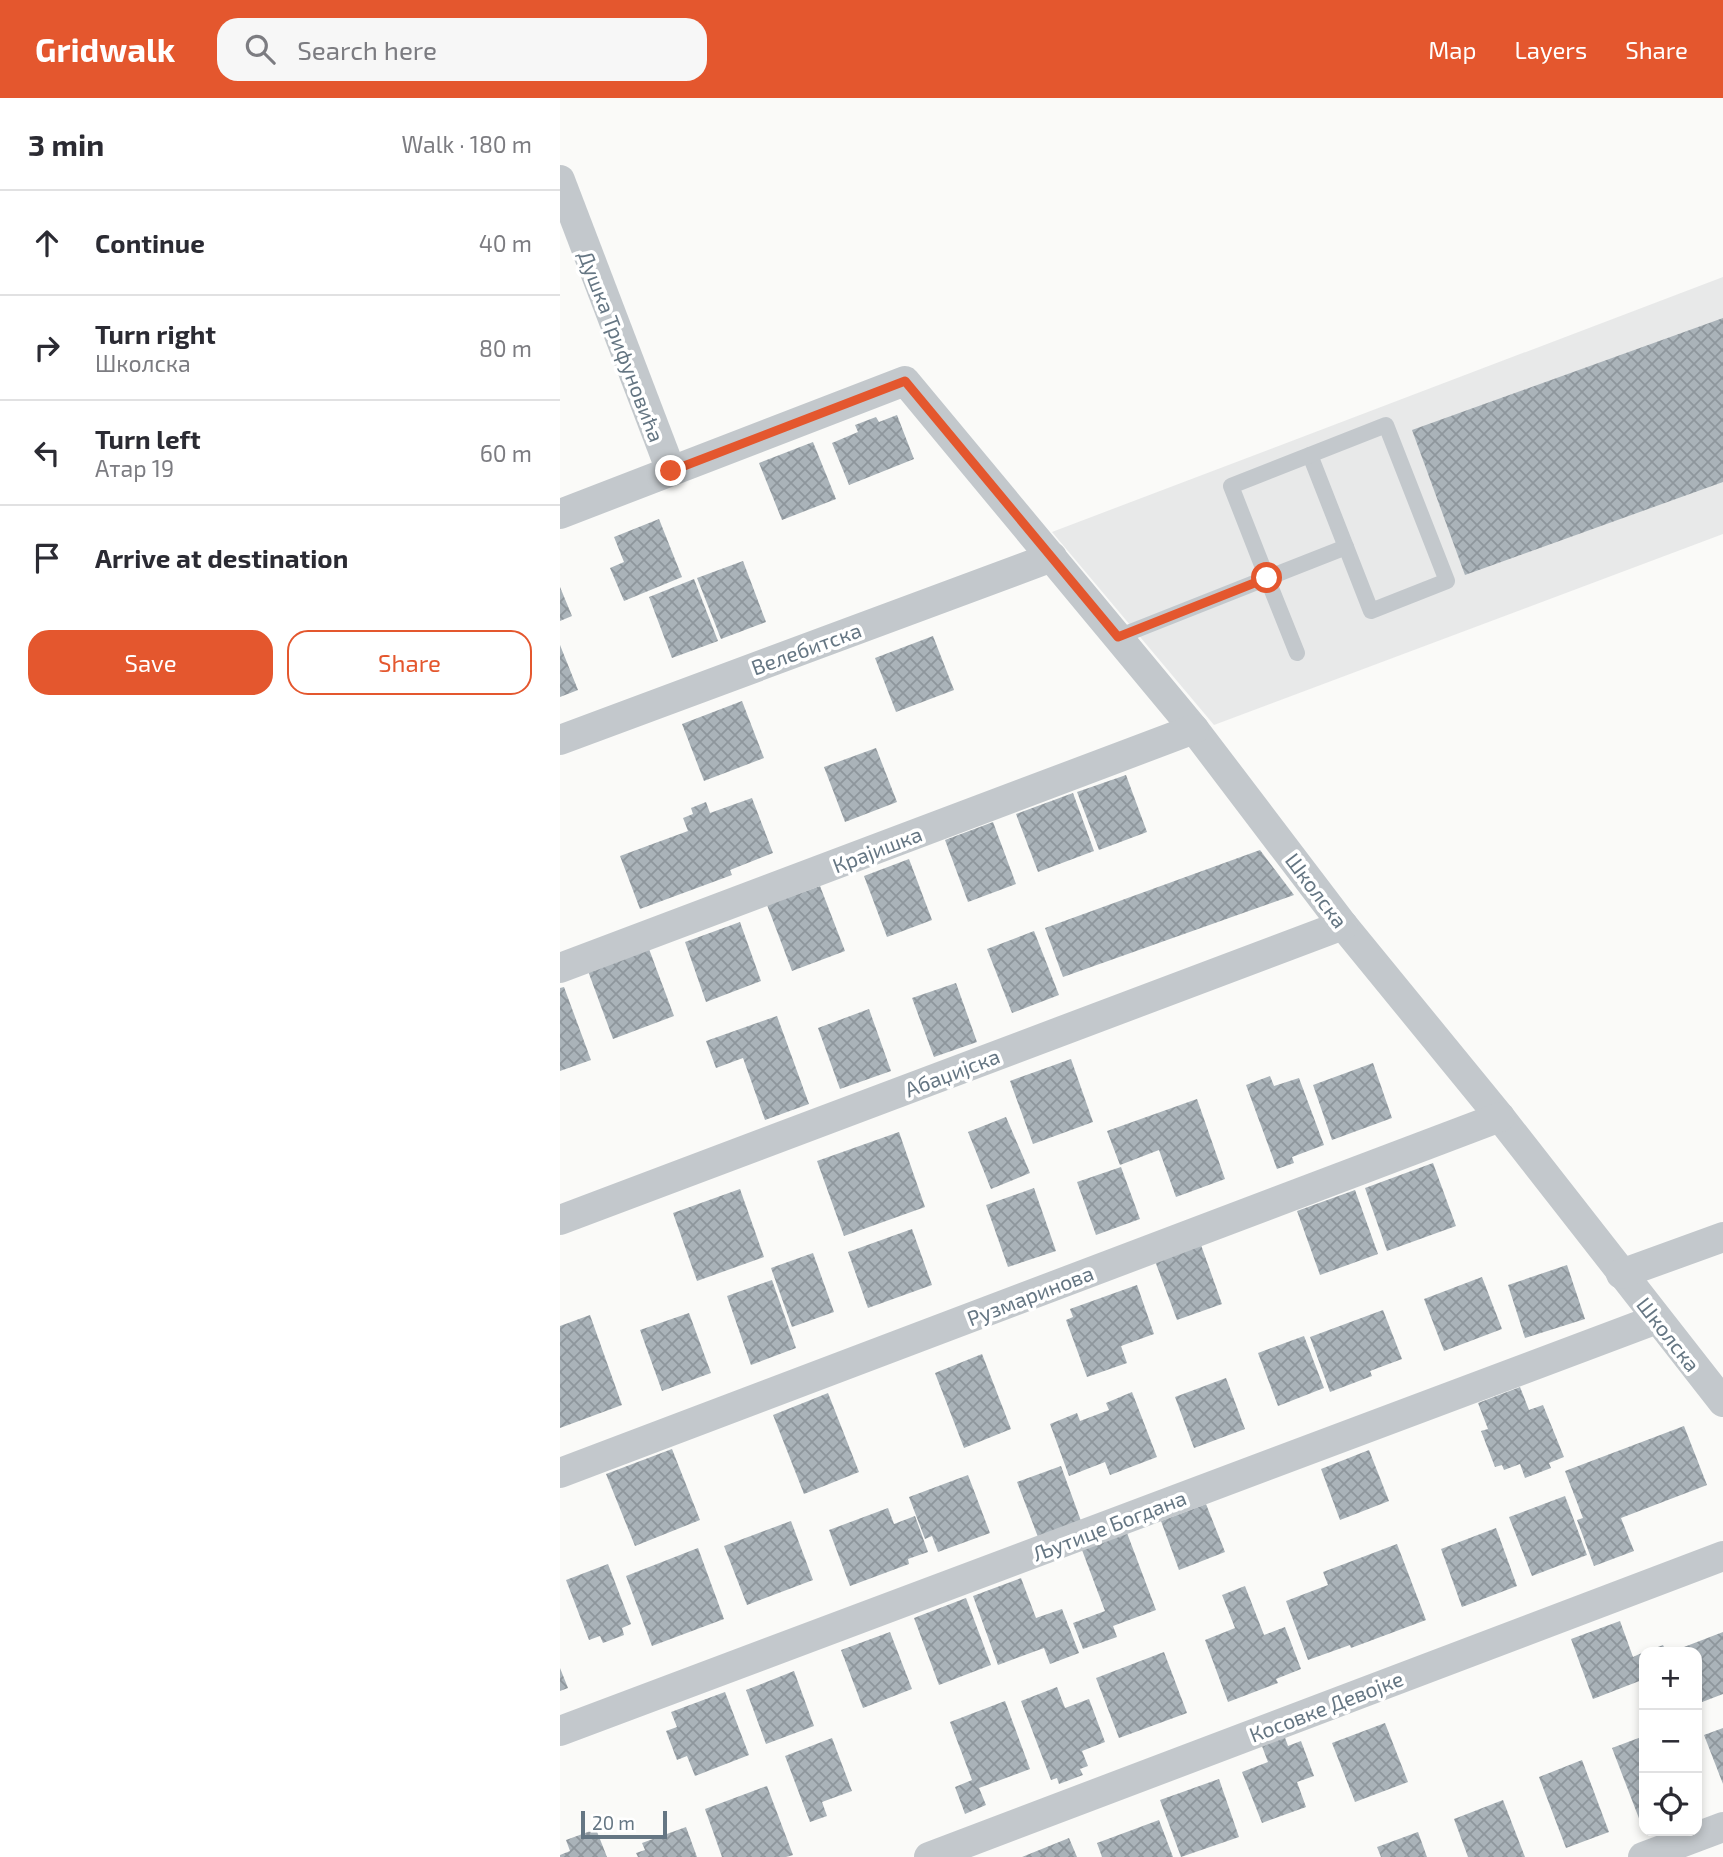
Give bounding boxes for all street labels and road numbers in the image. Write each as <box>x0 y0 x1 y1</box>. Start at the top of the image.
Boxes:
street label: Душка Трифуновића <box>573 247 670 446</box>
street label: Велебитска <box>748 617 864 679</box>
street label: Крајишка <box>829 821 926 878</box>
street label: Школска <box>1281 848 1353 932</box>
street label: Абаџијска <box>901 1042 1003 1102</box>
street label: Рузмаринова <box>963 1259 1097 1331</box>
street label: Школска <box>1632 1292 1706 1376</box>
street label: Љутице Богдана <box>1029 1484 1190 1567</box>
street label: Косовке Девојке <box>1246 1665 1407 1748</box>

